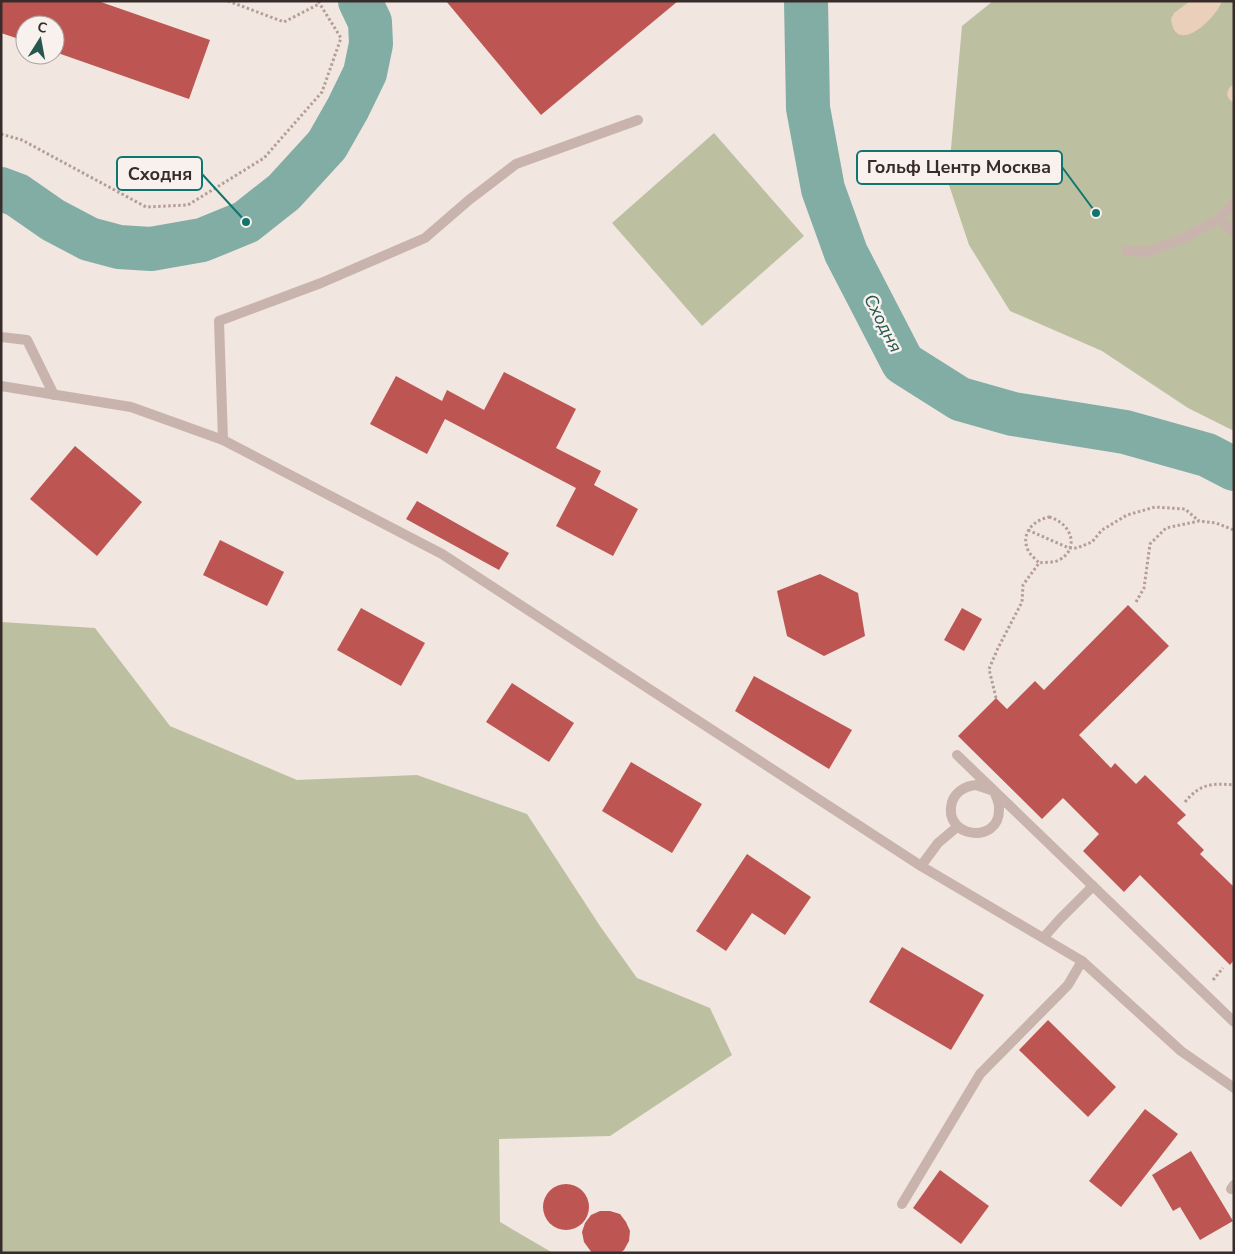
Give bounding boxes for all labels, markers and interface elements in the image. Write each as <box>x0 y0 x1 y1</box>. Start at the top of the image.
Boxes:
north arrow <box>15 15 65 65</box>
text: С <box>36 17 49 38</box>
callout: Гольф Центр Москва <box>857 151 1062 184</box>
text: Гольф Центр Москва <box>867 155 1051 179</box>
callout: Сходня <box>117 157 202 190</box>
text: Сходня <box>128 162 192 186</box>
water label: Сходня <box>858 290 908 356</box>

